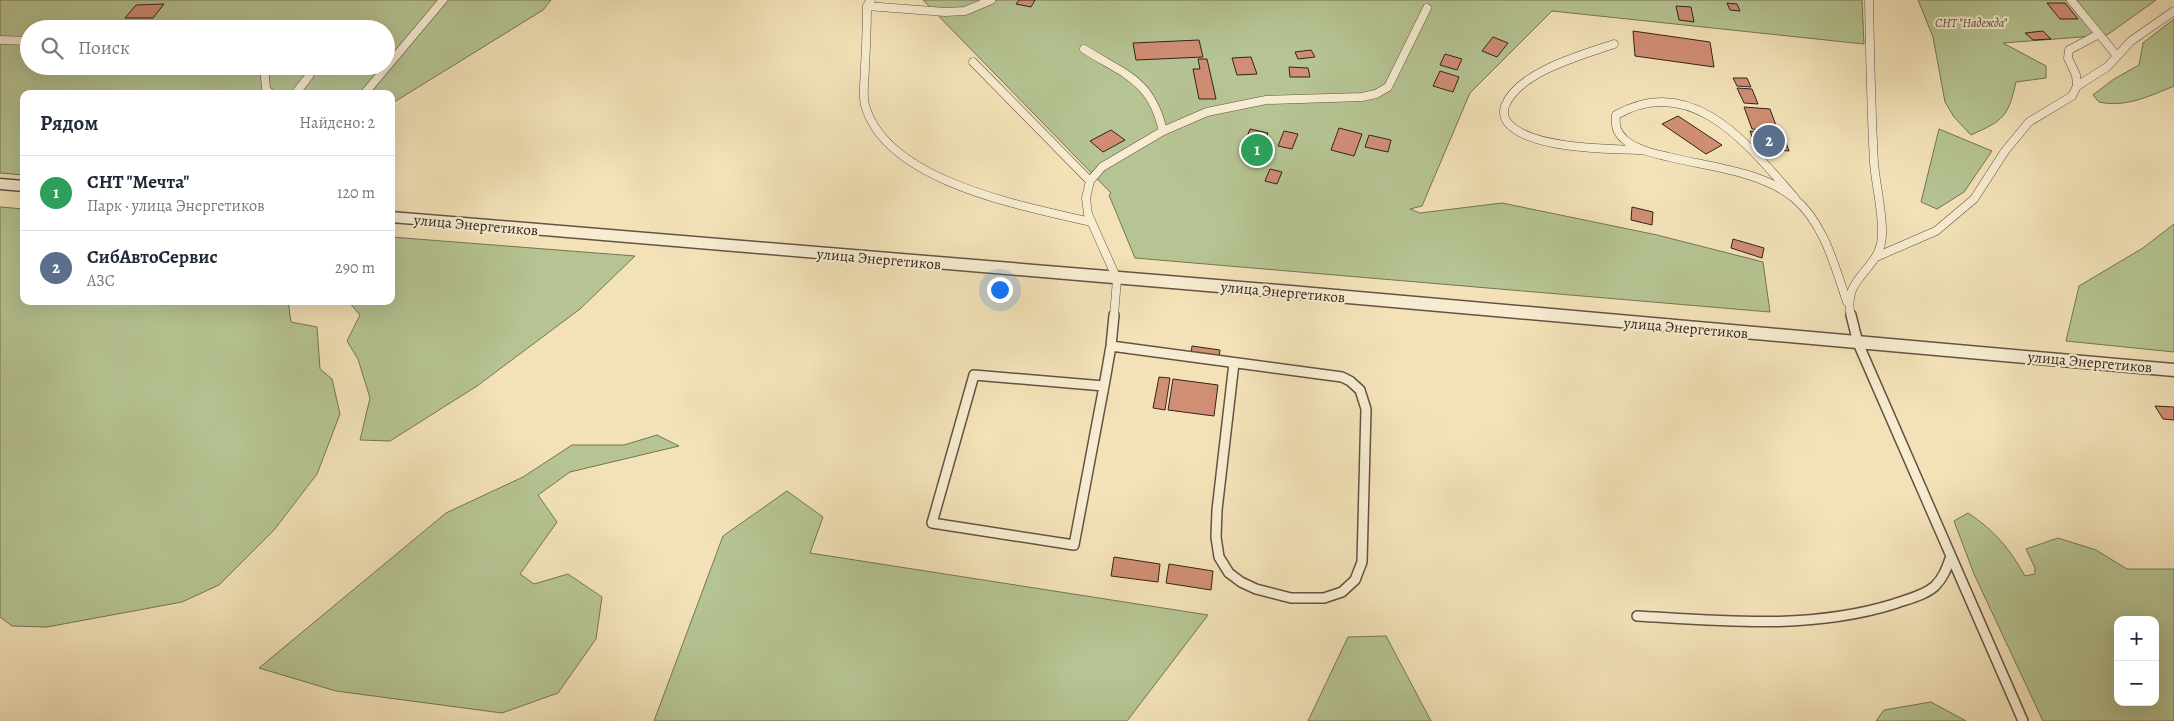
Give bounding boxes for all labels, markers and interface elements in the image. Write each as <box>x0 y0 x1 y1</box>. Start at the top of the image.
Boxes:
park label: СНТ "Надежда" <box>1935 15 2007 31</box>
search box <box>20 20 395 75</box>
icon: search <box>38 34 66 62</box>
text: Поиск <box>78 35 130 61</box>
text: Рядом <box>40 109 98 137</box>
text: Найдено: 2 <box>299 112 375 134</box>
pin: 2 <box>1753 122 1785 160</box>
pin: 1 <box>1241 131 1273 169</box>
text: СНТ "Мечта" <box>87 169 189 195</box>
text: 1 <box>53 182 59 204</box>
text: 120 m <box>337 182 375 204</box>
text: Парк · улица Энергетиков <box>87 195 265 217</box>
street label: улица Энергетиков <box>412 210 539 240</box>
text: СибАвтоСервис <box>87 244 218 270</box>
street label: улица Энергетиков <box>815 244 942 274</box>
text: 2 <box>52 257 60 279</box>
text: 290 m <box>335 257 375 279</box>
text: АЗС <box>87 270 115 292</box>
your location <box>987 277 1013 303</box>
street label: улица Энергетиков <box>1219 277 1346 307</box>
street label: улица Энергетиков <box>1622 313 1749 343</box>
street label: улица Энергетиков <box>2026 347 2153 377</box>
map controls <box>2114 616 2159 706</box>
button: + <box>2114 616 2159 661</box>
button: − <box>2114 661 2159 706</box>

